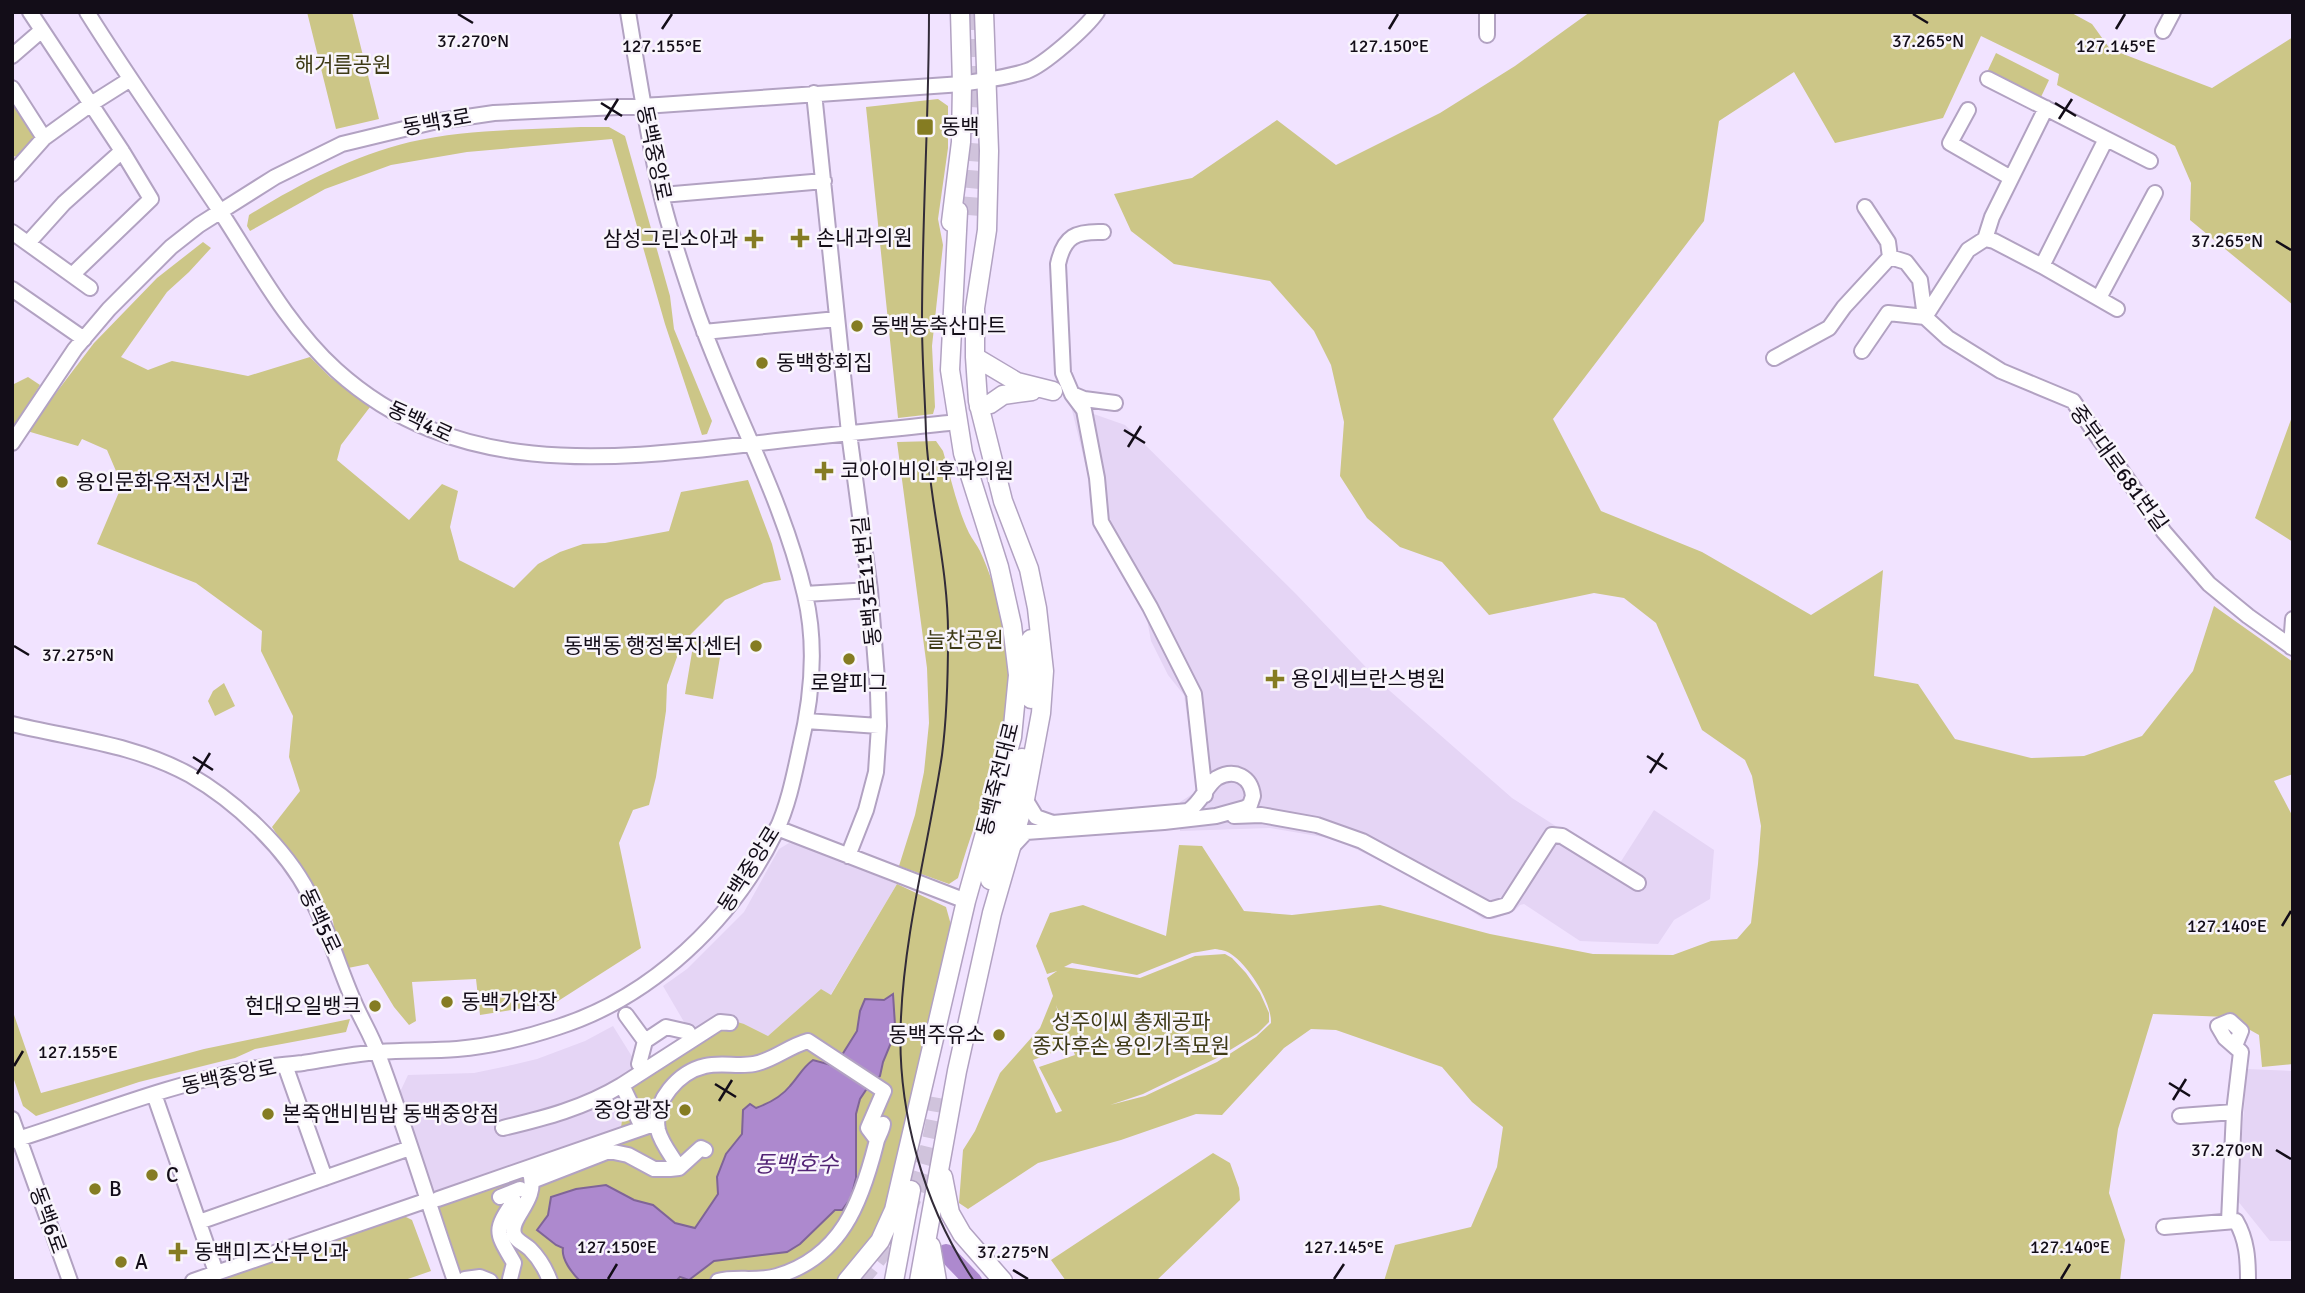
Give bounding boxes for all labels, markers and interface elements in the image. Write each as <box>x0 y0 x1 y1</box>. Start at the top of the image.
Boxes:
text: 37.270°N <box>437 30 509 52</box>
text: 37.265°N <box>1892 30 1964 52</box>
text: 127.155°E <box>622 35 702 57</box>
text: 127.150°E <box>1349 35 1429 57</box>
text: 127.145°E <box>2076 35 2156 57</box>
park label: 해거름공원 <box>295 52 391 78</box>
street label: 동백3로 <box>401 103 473 141</box>
street label: 동백중앙로 <box>631 103 677 203</box>
place label: 동백 <box>941 114 980 140</box>
marker: 동백 <box>915 117 935 137</box>
place label: 손내과의원 <box>816 225 913 251</box>
place label: 삼성그린소아과 <box>603 226 738 252</box>
marker: 손내과의원 <box>790 228 810 248</box>
marker: 삼성그린소아과 <box>744 229 764 249</box>
text: 37.265°N <box>2191 230 2263 252</box>
place label: 동백농축산마트 <box>871 313 1006 339</box>
marker: 동백농축산마트 <box>849 318 865 334</box>
place label: 동백항회집 <box>776 350 873 376</box>
marker: 동백항회집 <box>754 355 770 371</box>
street label: 동백4로 <box>383 396 457 448</box>
street label: 중부대로681번길 <box>2064 400 2174 536</box>
place label: 코아이비인후과의원 <box>840 458 1014 484</box>
marker: 코아이비인후과의원 <box>814 461 834 481</box>
place label: 용인문화유적전시관 <box>76 469 250 495</box>
marker: 용인문화유적전시관 <box>54 474 70 490</box>
street label: 동백3로11번길 <box>847 515 887 647</box>
park label: 늘찬공원 <box>926 627 1004 653</box>
place label: 동백동 행정복지센터 <box>564 633 742 659</box>
marker: 동백동 행정복지센터 <box>748 638 764 654</box>
text: 37.275°N <box>42 644 114 666</box>
marker: 로얄피그 <box>841 651 857 667</box>
place label: 용인세브란스병원 <box>1291 666 1446 692</box>
marker: 용인세브란스병원 <box>1265 669 1285 689</box>
place label: 로얄피그 <box>810 670 888 696</box>
street label: 동백죽전대로 <box>971 720 1025 838</box>
street label: 동백중앙로 <box>712 821 786 917</box>
street label: 동백5로 <box>294 884 346 958</box>
text: 127.140°E <box>2187 915 2267 937</box>
place label: 동백가압장 <box>461 989 558 1015</box>
place label: 현대오일뱅크 <box>245 993 361 1019</box>
marker: 동백가압장 <box>439 994 455 1010</box>
marker: 현대오일뱅크 <box>367 998 383 1014</box>
park label: 성주이씨 총제공파 종자후손 용인가족묘원 <box>1032 1009 1230 1059</box>
place label: 동백주유소 <box>888 1022 985 1048</box>
marker: 동백주유소 <box>991 1027 1007 1043</box>
text: 127.155°E <box>38 1041 118 1063</box>
street label: 동백중앙로 <box>179 1054 279 1100</box>
place label: 중앙광장 <box>594 1097 671 1123</box>
place label: 본죽앤비빔밥 동백중앙점 <box>282 1101 499 1127</box>
marker: 중앙광장 <box>677 1102 693 1118</box>
marker: 본죽앤비빔밥 동백중앙점 <box>260 1106 276 1122</box>
text: 37.270°N <box>2191 1139 2263 1161</box>
water label: 동백호수 <box>754 1150 839 1179</box>
place label: C <box>166 1162 179 1188</box>
marker: C <box>144 1167 160 1183</box>
place label: B <box>109 1176 122 1202</box>
marker: B <box>87 1181 103 1197</box>
street label: 동백6로 <box>24 1183 72 1257</box>
text: 127.150°E <box>577 1236 657 1258</box>
text: 127.145°E <box>1304 1236 1384 1258</box>
text: 127.140°E <box>2030 1236 2110 1258</box>
place label: 동백미즈산부인과 <box>194 1239 349 1265</box>
text: 37.275°N <box>977 1241 1049 1263</box>
marker: 동백미즈산부인과 <box>168 1242 188 1262</box>
place label: A <box>135 1249 148 1275</box>
marker: A <box>113 1254 129 1270</box>

